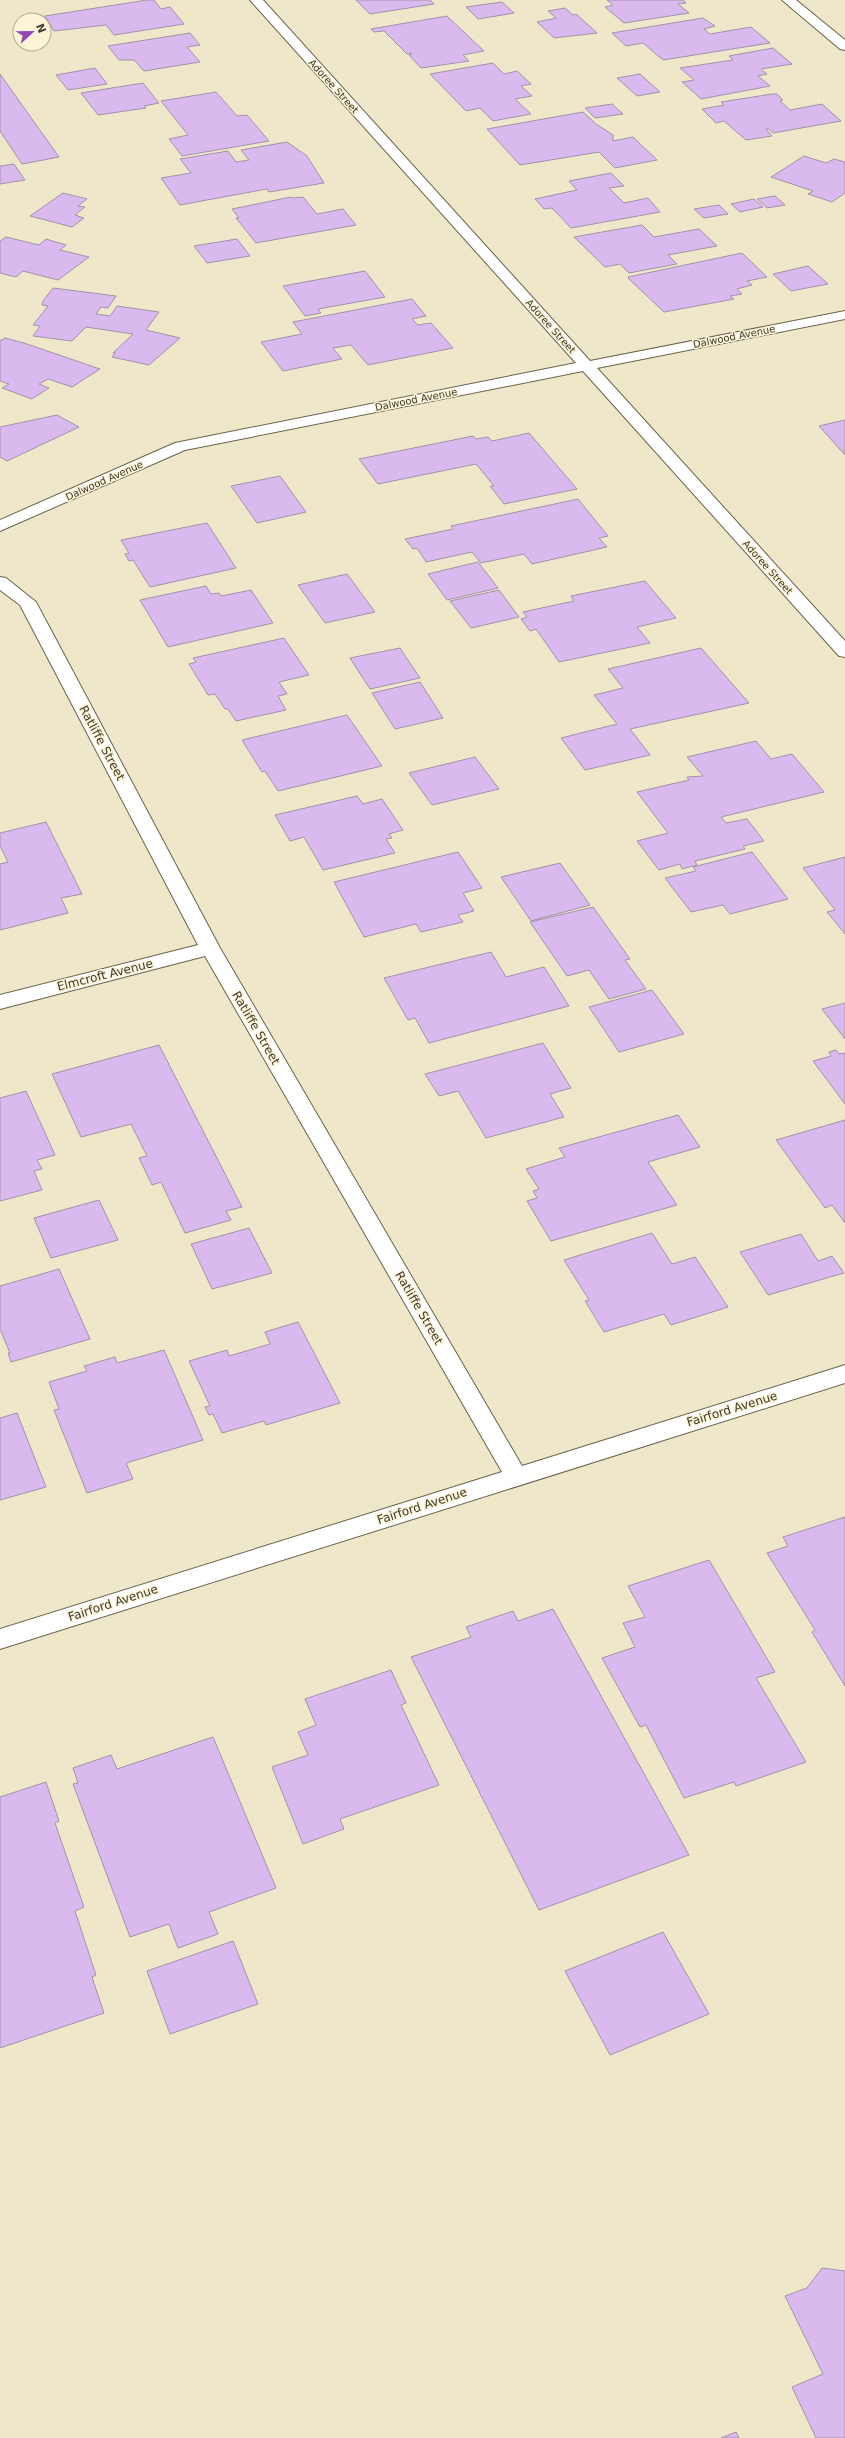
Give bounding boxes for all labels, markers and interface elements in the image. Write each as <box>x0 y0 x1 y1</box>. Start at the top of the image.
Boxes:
north arrow <box>12 12 52 52</box>
text: N <box>33 22 49 35</box>
street label: Adoree Street <box>306 57 361 116</box>
street label: Adoree Street <box>523 297 578 356</box>
street label: Dalwood Avenue <box>692 323 776 350</box>
street label: Dalwood Avenue <box>374 386 458 413</box>
street label: Dalwood Avenue <box>64 458 145 503</box>
street label: Adoree Street <box>740 538 795 597</box>
street label: Ratliffe Street <box>76 703 128 783</box>
street label: Elmcroft Avenue <box>56 956 154 994</box>
street label: Ratliffe Street <box>229 989 283 1068</box>
street label: Ratliffe Street <box>392 1269 446 1348</box>
street label: Fairford Avenue <box>685 1389 779 1429</box>
street label: Fairford Avenue <box>375 1485 469 1527</box>
street label: Fairford Avenue <box>66 1582 160 1624</box>

